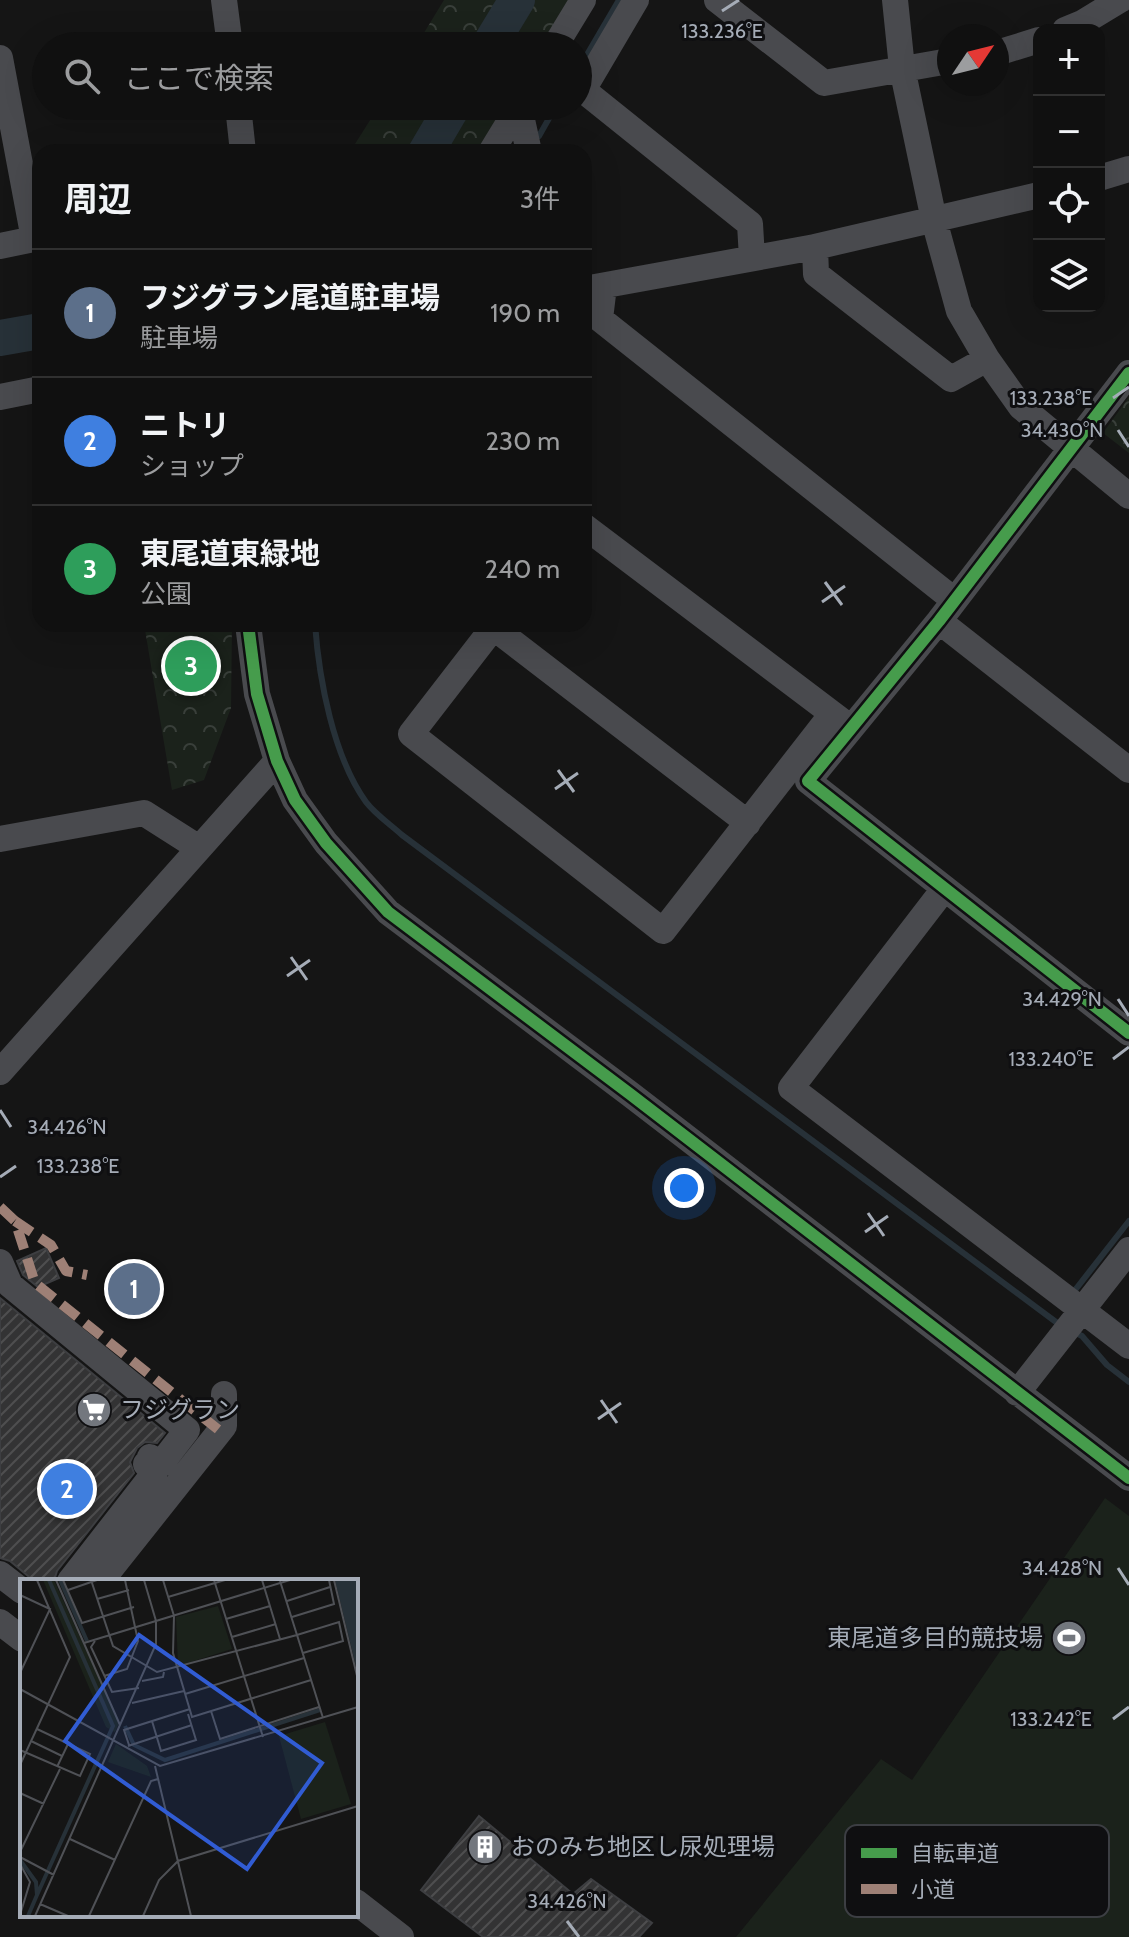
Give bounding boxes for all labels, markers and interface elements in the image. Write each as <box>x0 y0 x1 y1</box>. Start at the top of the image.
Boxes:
text: 133.236°E <box>681 19 763 43</box>
north arrow <box>937 24 1009 96</box>
map controls <box>1033 24 1105 312</box>
button: + <box>1033 24 1105 96</box>
search box <box>32 32 592 120</box>
icon: search <box>60 54 104 98</box>
text: ここで検索 <box>124 60 274 97</box>
button: − <box>1033 96 1105 168</box>
button: locate <box>1033 168 1105 240</box>
text: 周辺 <box>64 178 132 220</box>
text: 3件 <box>520 183 560 215</box>
button: layers <box>1033 240 1105 312</box>
text: フジグラン尾道駐車場 <box>140 279 440 316</box>
text: 1 <box>85 297 95 329</box>
text: 190 m <box>490 297 560 329</box>
text: 駐車場 <box>140 322 218 354</box>
text: 133.238°E <box>1010 386 1092 410</box>
text: ニトリ <box>140 407 230 444</box>
text: 34.430°N <box>1021 418 1103 442</box>
text: 2 <box>83 425 97 457</box>
text: 230 m <box>486 425 560 457</box>
text: ショップ <box>140 450 244 482</box>
text: 東尾道東緑地 <box>140 535 320 572</box>
text: 3 <box>83 553 97 585</box>
text: 240 m <box>485 553 560 585</box>
text: 公園 <box>140 578 192 610</box>
pin: 3 <box>165 636 217 696</box>
text: 34.429°N <box>1022 987 1102 1011</box>
text: 133.240°E <box>1008 1047 1094 1071</box>
text: 34.426°N <box>27 1115 107 1139</box>
text: 133.238°E <box>37 1154 119 1178</box>
your location <box>664 1168 704 1208</box>
pin: 1 <box>108 1259 160 1319</box>
supermarket icon: フジグラン <box>75 1391 113 1429</box>
place label: フジグラン <box>120 1395 240 1424</box>
pin: 2 <box>41 1459 93 1519</box>
text: 34.428°N <box>1022 1556 1102 1580</box>
inset map <box>20 1579 358 1917</box>
sports icon: 東尾道多目的競技場 <box>1050 1619 1088 1657</box>
place label: 東尾道多目的競技場 <box>827 1623 1043 1652</box>
text: 133.242°E <box>1010 1707 1092 1731</box>
legend <box>845 1825 1109 1917</box>
building icon: おのみち地区し尿処理場 <box>466 1828 504 1866</box>
place label: おのみち地区し尿処理場 <box>511 1832 775 1861</box>
text: 自転車道 <box>911 1840 999 1867</box>
text: 小道 <box>911 1876 955 1903</box>
text: 34.426°N <box>527 1889 607 1913</box>

